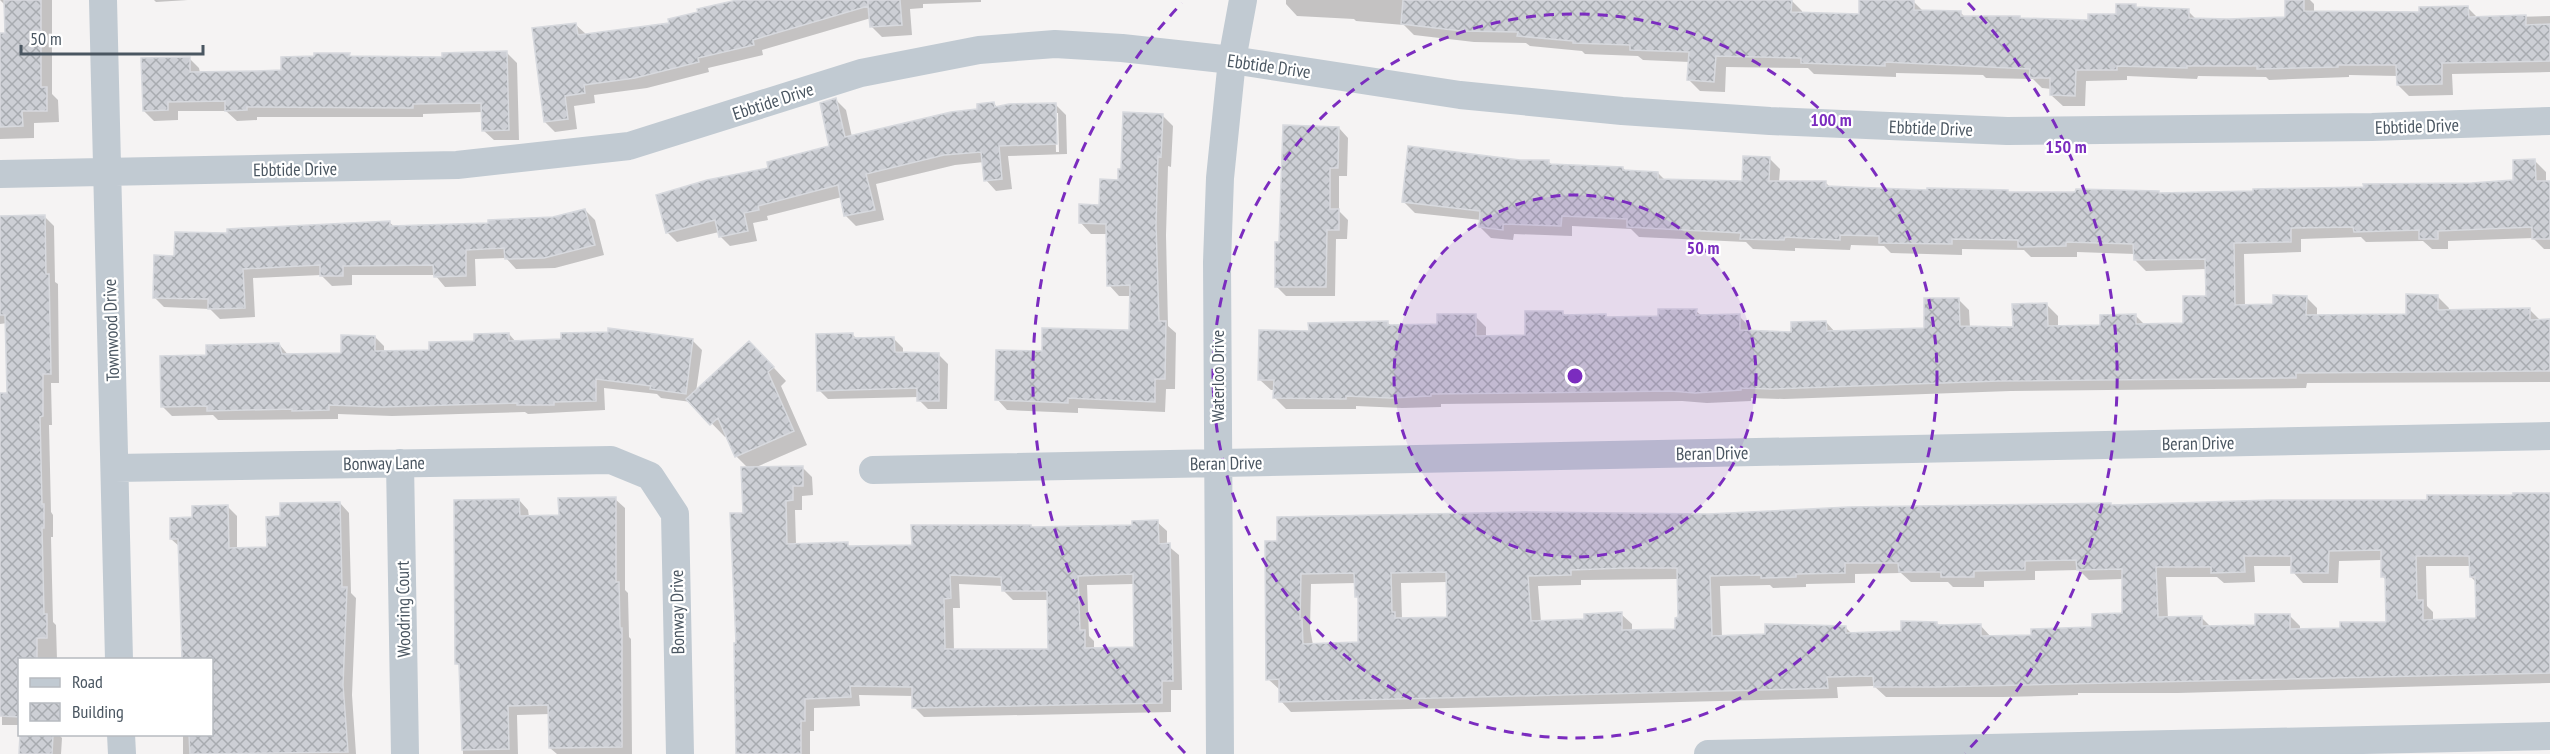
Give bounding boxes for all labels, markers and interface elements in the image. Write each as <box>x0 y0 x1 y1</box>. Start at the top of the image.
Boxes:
scale bar <box>21 18 202 56</box>
text: 50 m <box>30 27 62 50</box>
street label: Ebbtide Drive <box>1226 49 1312 83</box>
street label: Ebbtide Drive <box>730 77 816 125</box>
text: 100 m <box>1810 108 1852 131</box>
street label: Ebbtide Drive <box>2375 113 2459 139</box>
street label: Ebbtide Drive <box>1889 115 1973 141</box>
text: 150 m <box>2045 135 2087 158</box>
street label: Ebbtide Drive <box>253 157 337 181</box>
text: 50 m <box>1687 236 1719 259</box>
street label: Townwood Drive <box>98 278 124 382</box>
street label: Waterloo Drive <box>1206 330 1229 422</box>
centre of rings <box>1565 366 1585 386</box>
street label: Beran Drive <box>2162 431 2234 455</box>
street label: Beran Drive <box>1676 441 1748 465</box>
street label: Bonway Lane <box>343 451 425 475</box>
street label: Beran Drive <box>1190 451 1262 475</box>
street label: Woodring Court <box>391 560 415 658</box>
street label: Bonway Drive <box>665 569 689 655</box>
legend <box>18 658 213 736</box>
text: Road <box>72 670 103 693</box>
text: Building <box>72 700 124 723</box>

